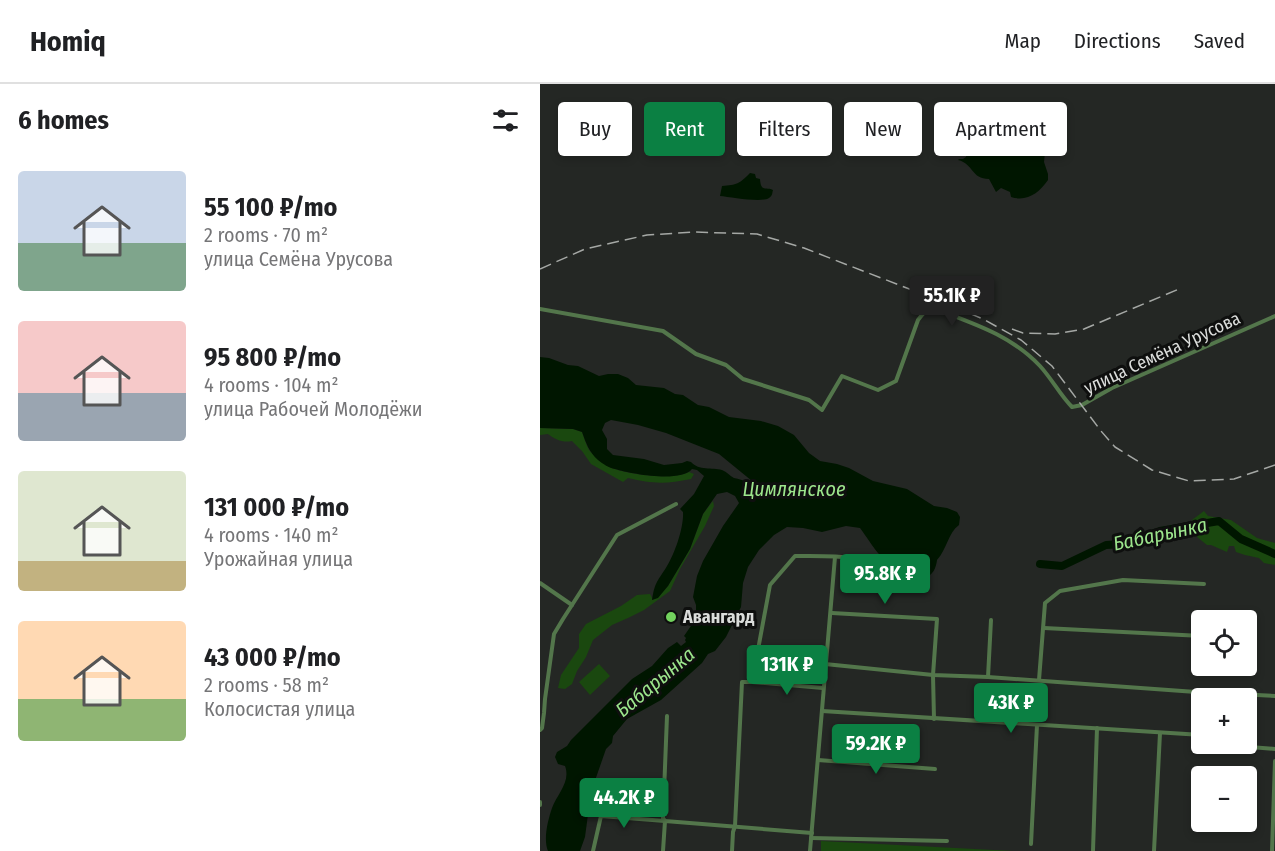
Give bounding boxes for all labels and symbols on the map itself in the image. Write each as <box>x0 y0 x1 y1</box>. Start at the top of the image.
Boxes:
pin: 55.1K ₽ <box>897 276 1007 327</box>
street label: улица Семёна Урусова <box>1080 307 1244 399</box>
water label: Цимлянское <box>742 477 846 501</box>
water label: Бабарынка <box>1111 512 1209 556</box>
pin: 95.8K ₽ <box>830 554 940 605</box>
place label: Авангард <box>682 606 754 628</box>
marker: Авангард <box>664 610 678 624</box>
water label: Бабарынка <box>611 642 699 722</box>
pin: 131K ₽ <box>738 645 836 696</box>
pin: 43K ₽ <box>969 683 1053 734</box>
pin: 59.2K ₽ <box>821 724 931 775</box>
pin: 44.2K ₽ <box>569 778 679 829</box>

